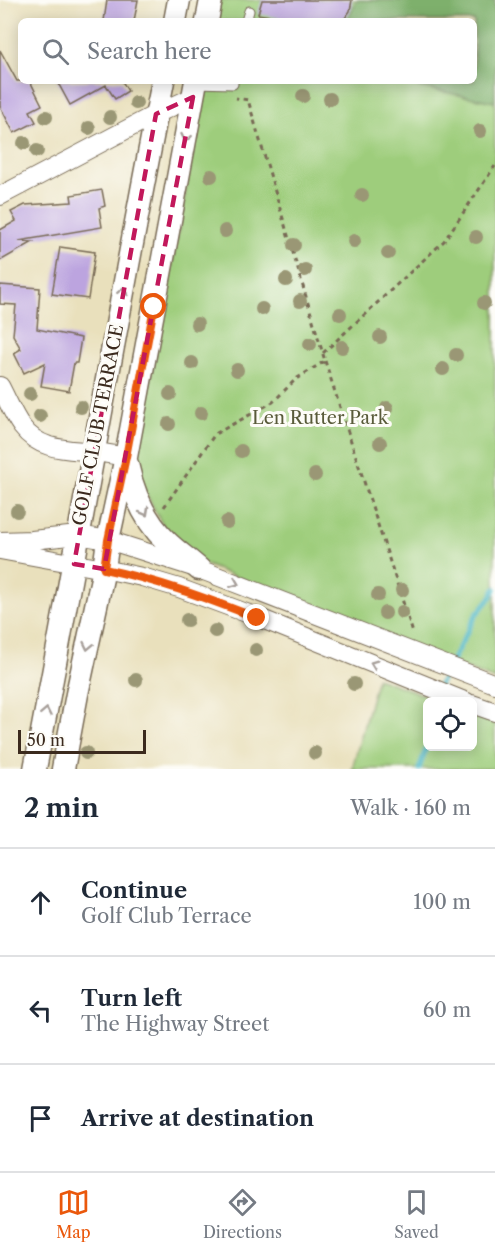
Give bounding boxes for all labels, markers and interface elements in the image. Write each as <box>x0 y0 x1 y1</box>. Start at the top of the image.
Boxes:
search box <box>18 18 477 84</box>
icon: search <box>39 35 72 68</box>
text: Search here <box>87 38 212 65</box>
one-way arrow <box>180 134 192 143</box>
one-way arrow <box>116 286 129 296</box>
route start <box>140 293 166 319</box>
street label: GOLF CLUB TERRACE <box>68 323 128 527</box>
park label: Len Rutter Park <box>252 407 390 429</box>
one-way arrow <box>138 506 149 516</box>
one-way arrow <box>229 576 240 588</box>
route end <box>243 604 269 630</box>
one-way arrow <box>82 640 95 650</box>
one-way arrow <box>369 659 380 671</box>
map controls <box>423 697 477 751</box>
button: locate <box>423 697 477 751</box>
one-way arrow <box>39 707 52 717</box>
scale bar <box>18 727 146 754</box>
text: 50 m <box>27 730 65 750</box>
text: 2 min <box>24 792 99 824</box>
text: Walk · 160 m <box>350 796 471 820</box>
text: Continue <box>81 877 187 904</box>
icon: ahead <box>24 886 57 919</box>
text: 100 m <box>413 890 471 914</box>
text: Golf Club Terrace <box>81 904 252 928</box>
text: Turn left <box>81 985 182 1012</box>
icon: left <box>24 994 57 1027</box>
text: 60 m <box>423 998 471 1022</box>
text: The Highway Street <box>81 1012 269 1036</box>
icon: arrive <box>24 1102 57 1135</box>
text: Arrive at destination <box>81 1105 314 1132</box>
tab: Map <box>56 1186 91 1242</box>
tab: Directions <box>203 1186 282 1242</box>
tab: Saved <box>394 1186 439 1242</box>

